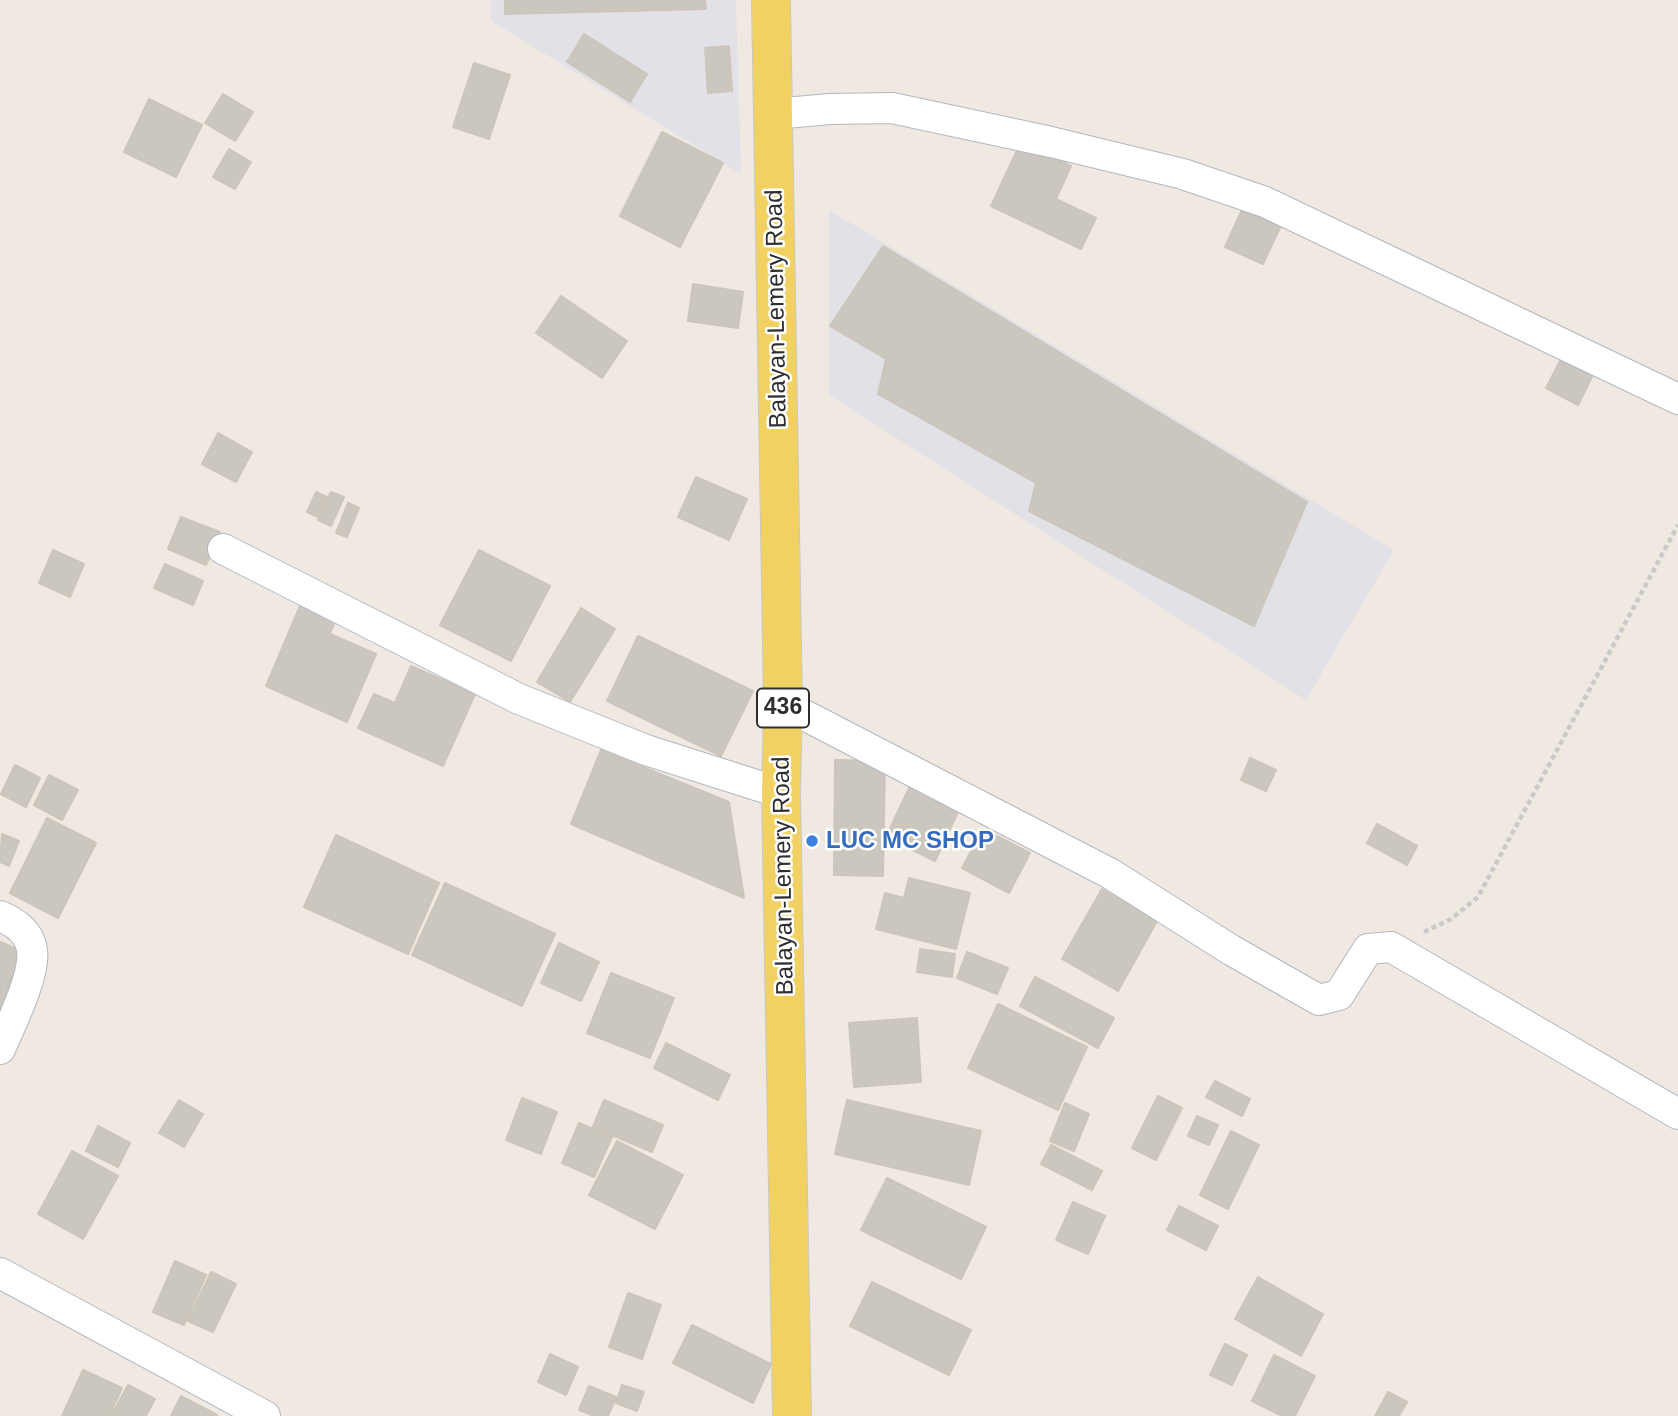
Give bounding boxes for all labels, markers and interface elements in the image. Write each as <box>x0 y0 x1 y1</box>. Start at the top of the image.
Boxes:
street label: Balayan-Lemery Road <box>761 189 793 429</box>
road number: 436 <box>757 688 809 728</box>
street label: Balayan-Lemery Road <box>768 756 800 996</box>
place label: LUC MC SHOP <box>826 827 994 855</box>
marker: LUC MC SHOP <box>804 833 820 849</box>

